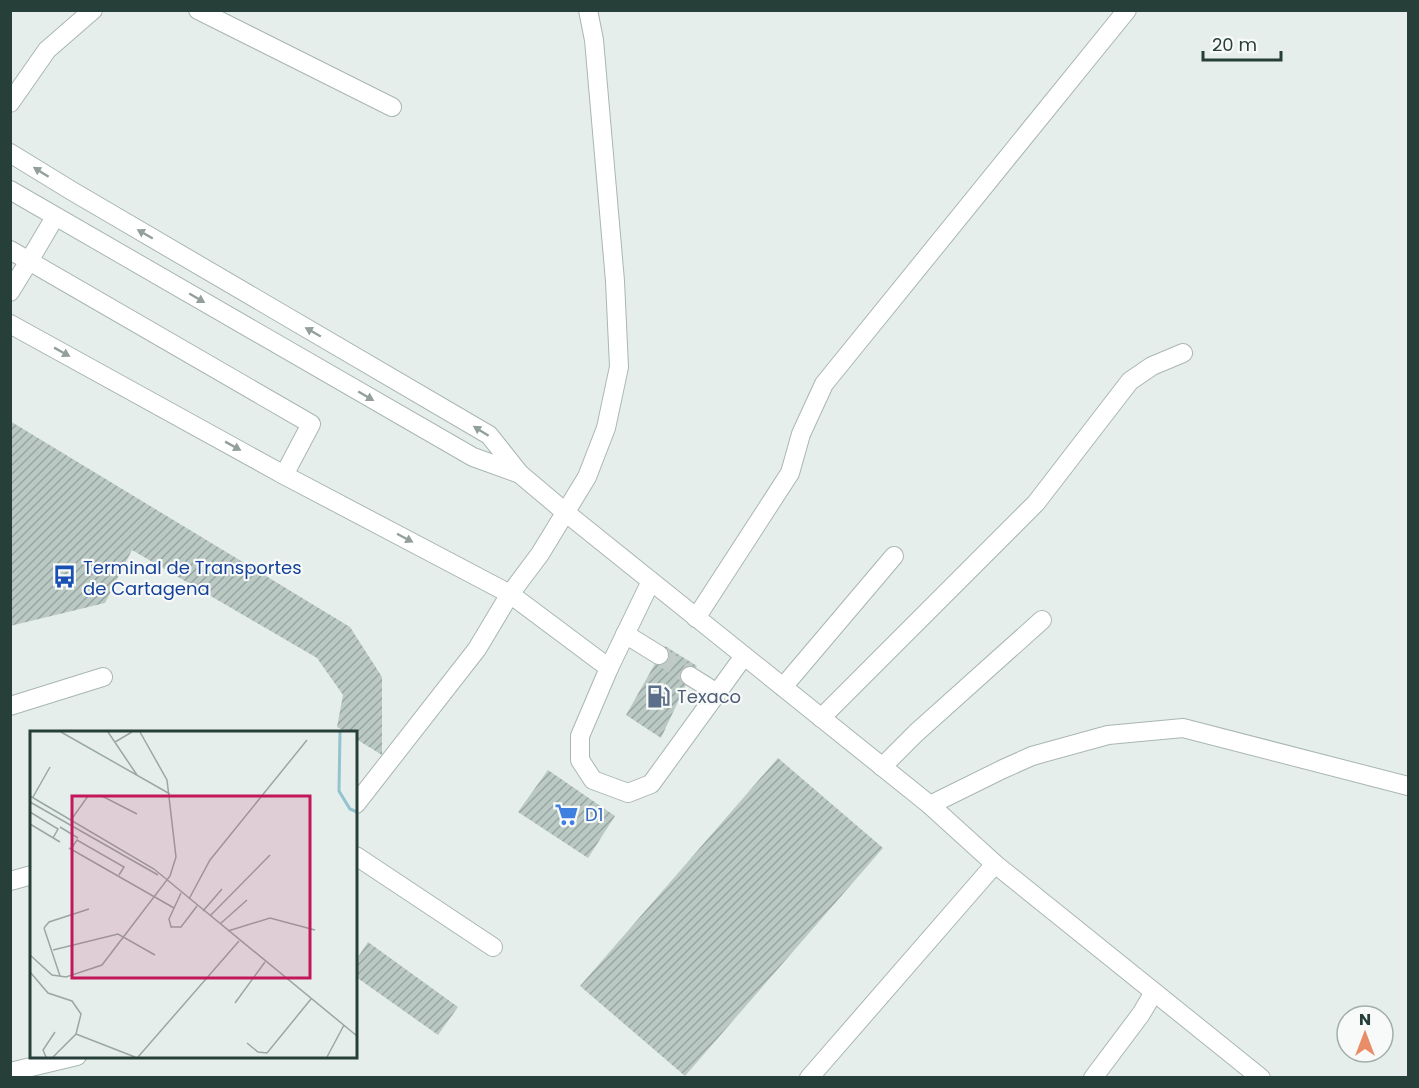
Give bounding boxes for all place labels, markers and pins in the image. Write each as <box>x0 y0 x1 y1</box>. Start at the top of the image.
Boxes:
place label: Terminal de Transportes de Cartagena <box>83 555 302 601</box>
bus stop icon: Terminal de Transportes de Cartagena <box>52 564 78 590</box>
fuel station icon: Texaco <box>646 683 672 709</box>
place label: Texaco <box>677 684 741 709</box>
supermarket icon: D1 <box>554 801 580 827</box>
place label: D1 <box>585 802 604 827</box>

